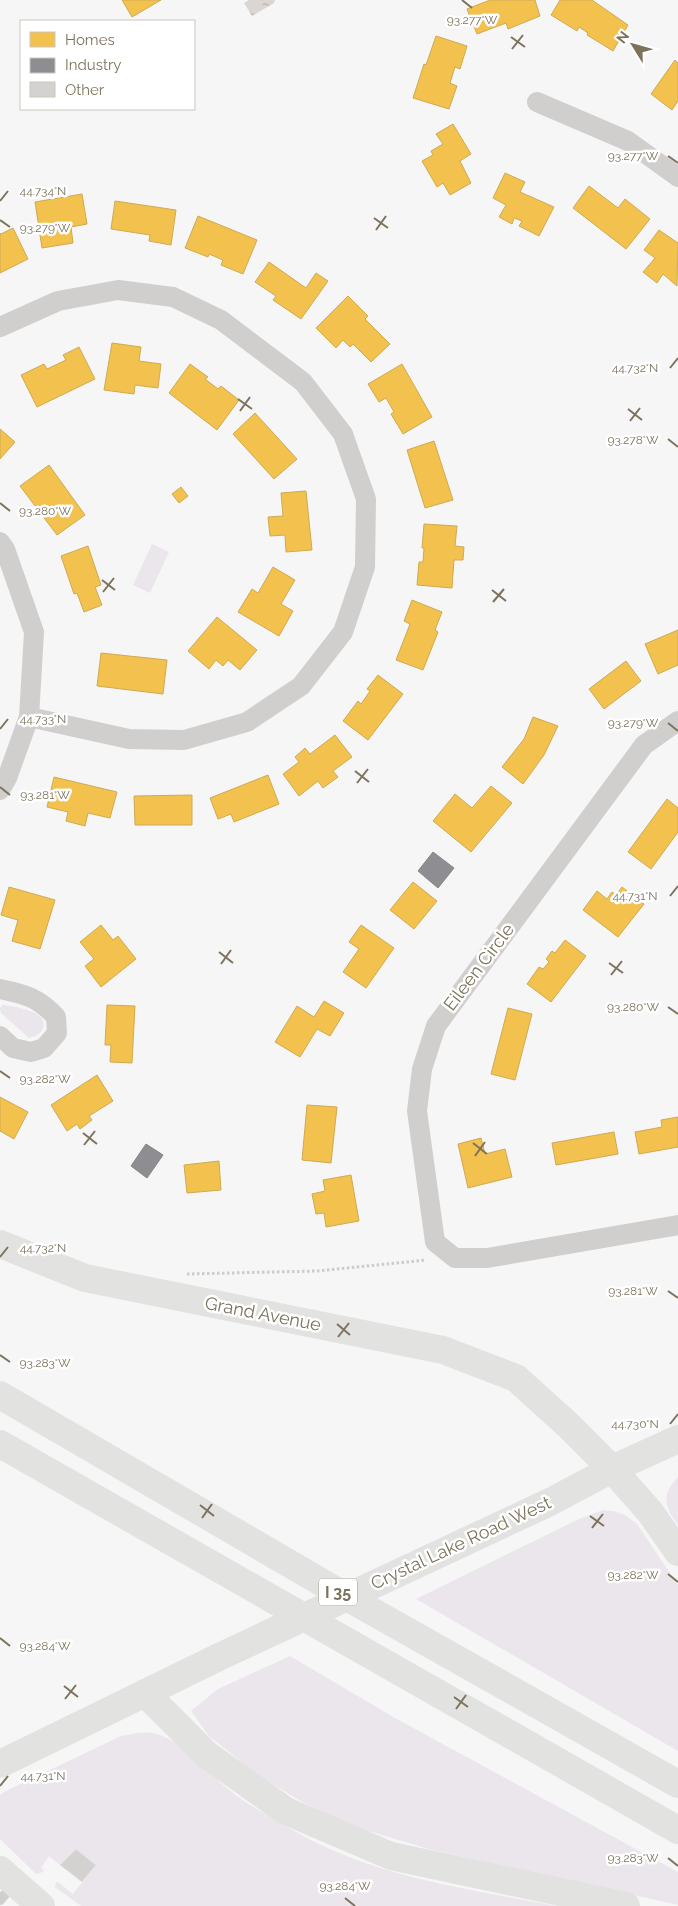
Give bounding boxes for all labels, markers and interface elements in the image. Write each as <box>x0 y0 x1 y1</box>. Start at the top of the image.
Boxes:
text: 93.277°W <box>447 13 498 27</box>
legend <box>20 20 195 110</box>
north arrow <box>608 20 658 70</box>
text: N <box>613 28 632 46</box>
text: Homes <box>65 31 115 49</box>
text: Industry <box>65 56 121 74</box>
text: Other <box>65 81 105 99</box>
text: 93.277°W <box>608 149 659 163</box>
text: 44.734°N <box>20 184 66 198</box>
text: 93.279°W <box>20 221 71 235</box>
text: 44.732°N <box>612 361 658 375</box>
text: 93.278°W <box>607 433 659 447</box>
text: 93.280°W <box>19 504 71 518</box>
text: 44.733°N <box>20 712 66 726</box>
text: 93.279°W <box>608 716 659 730</box>
text: 93.281°W <box>20 788 70 802</box>
text: 44.731°N <box>612 889 658 903</box>
street label: Eileen Circle <box>439 919 518 1014</box>
text: 93.280°W <box>607 1000 659 1014</box>
text: 93.282°W <box>20 1072 71 1086</box>
text: 44.732°N <box>20 1241 66 1255</box>
text: 93.281°W <box>608 1284 658 1298</box>
street label: Grand Avenue <box>203 1292 323 1335</box>
text: 93.283°W <box>20 1356 71 1370</box>
text: 44.730°N <box>611 1417 659 1431</box>
street label: Crystal Lake Road West <box>367 1492 554 1594</box>
text: 93.282°W <box>608 1568 659 1582</box>
road number: I 35 <box>319 1578 357 1605</box>
text: 93.284°W <box>19 1639 71 1653</box>
text: 44.731°N <box>20 1769 66 1783</box>
text: 93.283°W <box>608 1851 659 1865</box>
text: 93.284°W <box>319 1879 371 1893</box>

